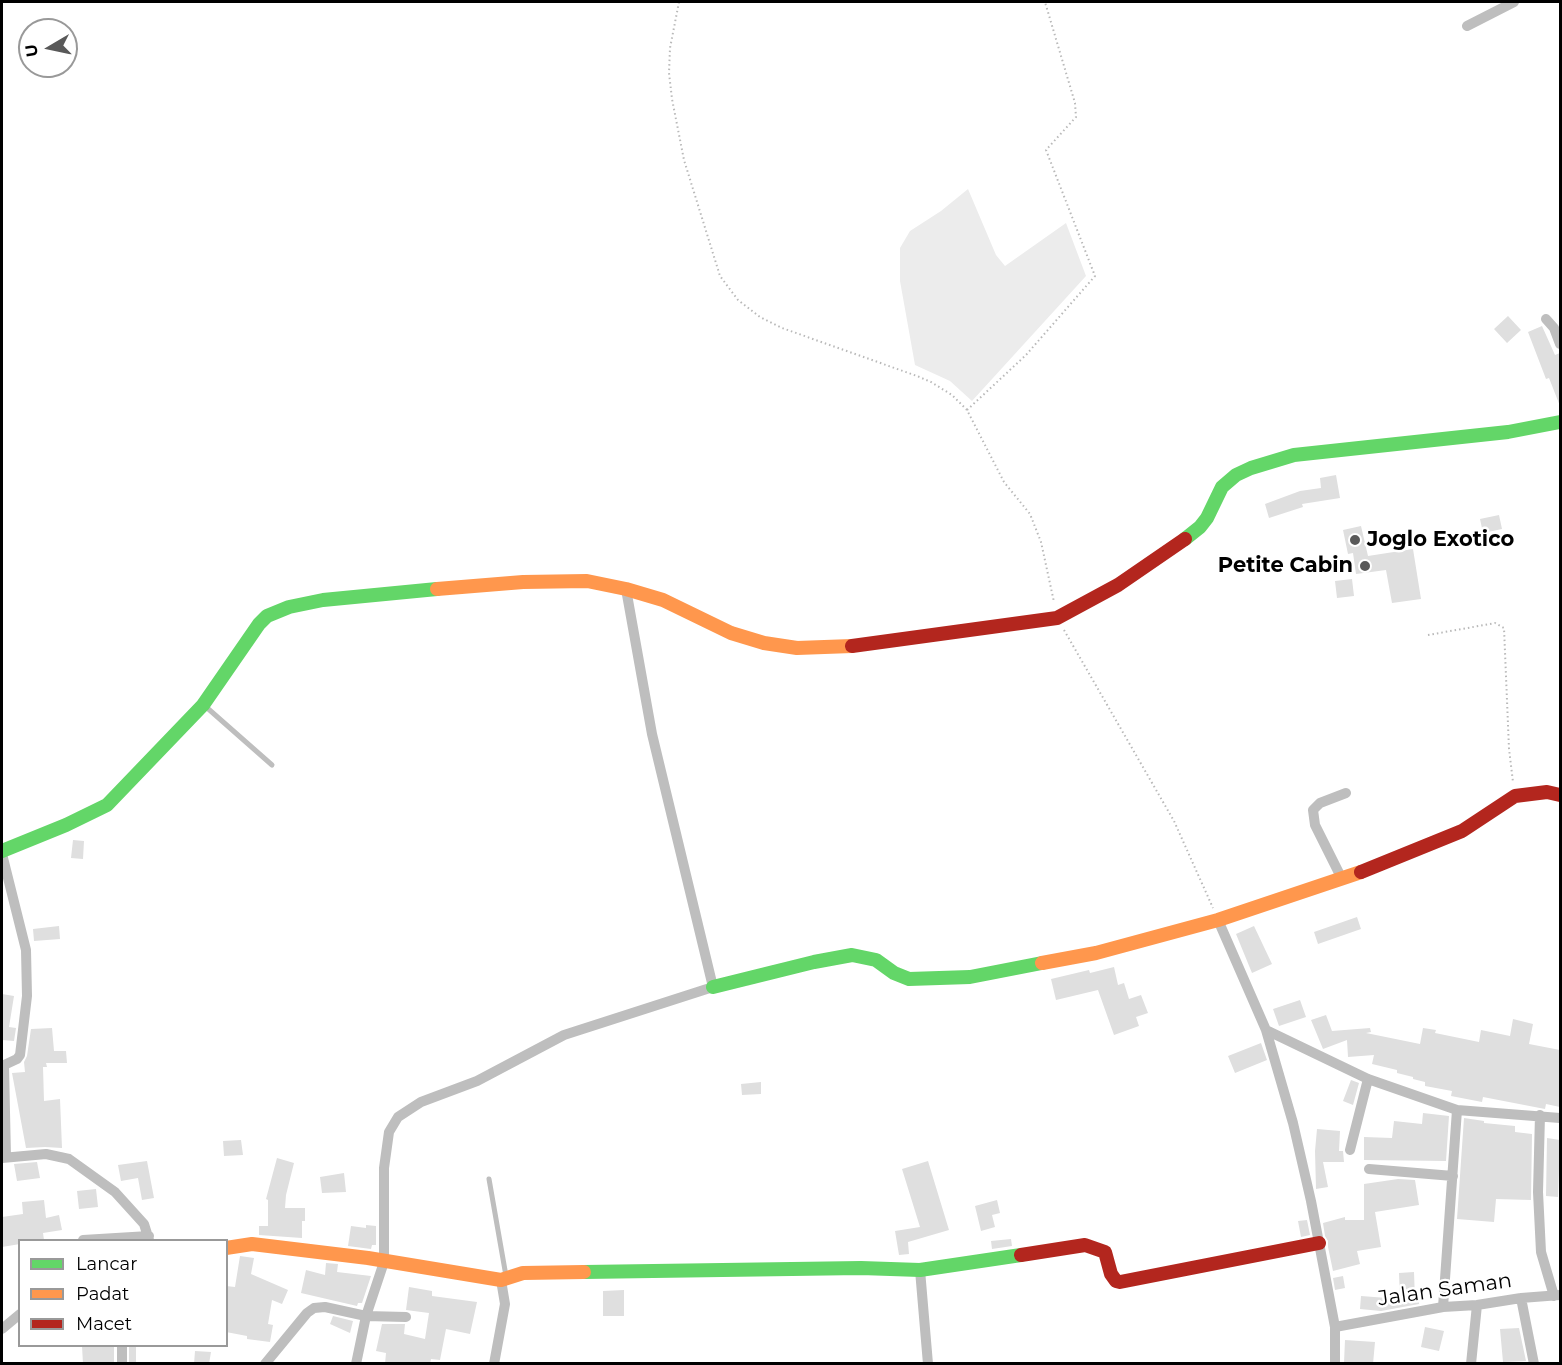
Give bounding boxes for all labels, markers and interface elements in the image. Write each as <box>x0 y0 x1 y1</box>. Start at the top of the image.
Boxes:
north arrow <box>18 18 78 78</box>
text: U <box>21 43 42 58</box>
place label: Joglo Exotico <box>1367 527 1514 553</box>
marker: Joglo Exotico <box>1348 533 1362 547</box>
place label: Petite Cabin <box>1218 553 1353 579</box>
marker: Petite Cabin <box>1358 559 1372 573</box>
legend <box>18 1239 228 1347</box>
text: Lancar <box>76 1253 137 1275</box>
street label: Jalan Saman <box>1376 1268 1514 1312</box>
text: Padat <box>76 1283 129 1305</box>
text: Macet <box>76 1313 132 1335</box>

